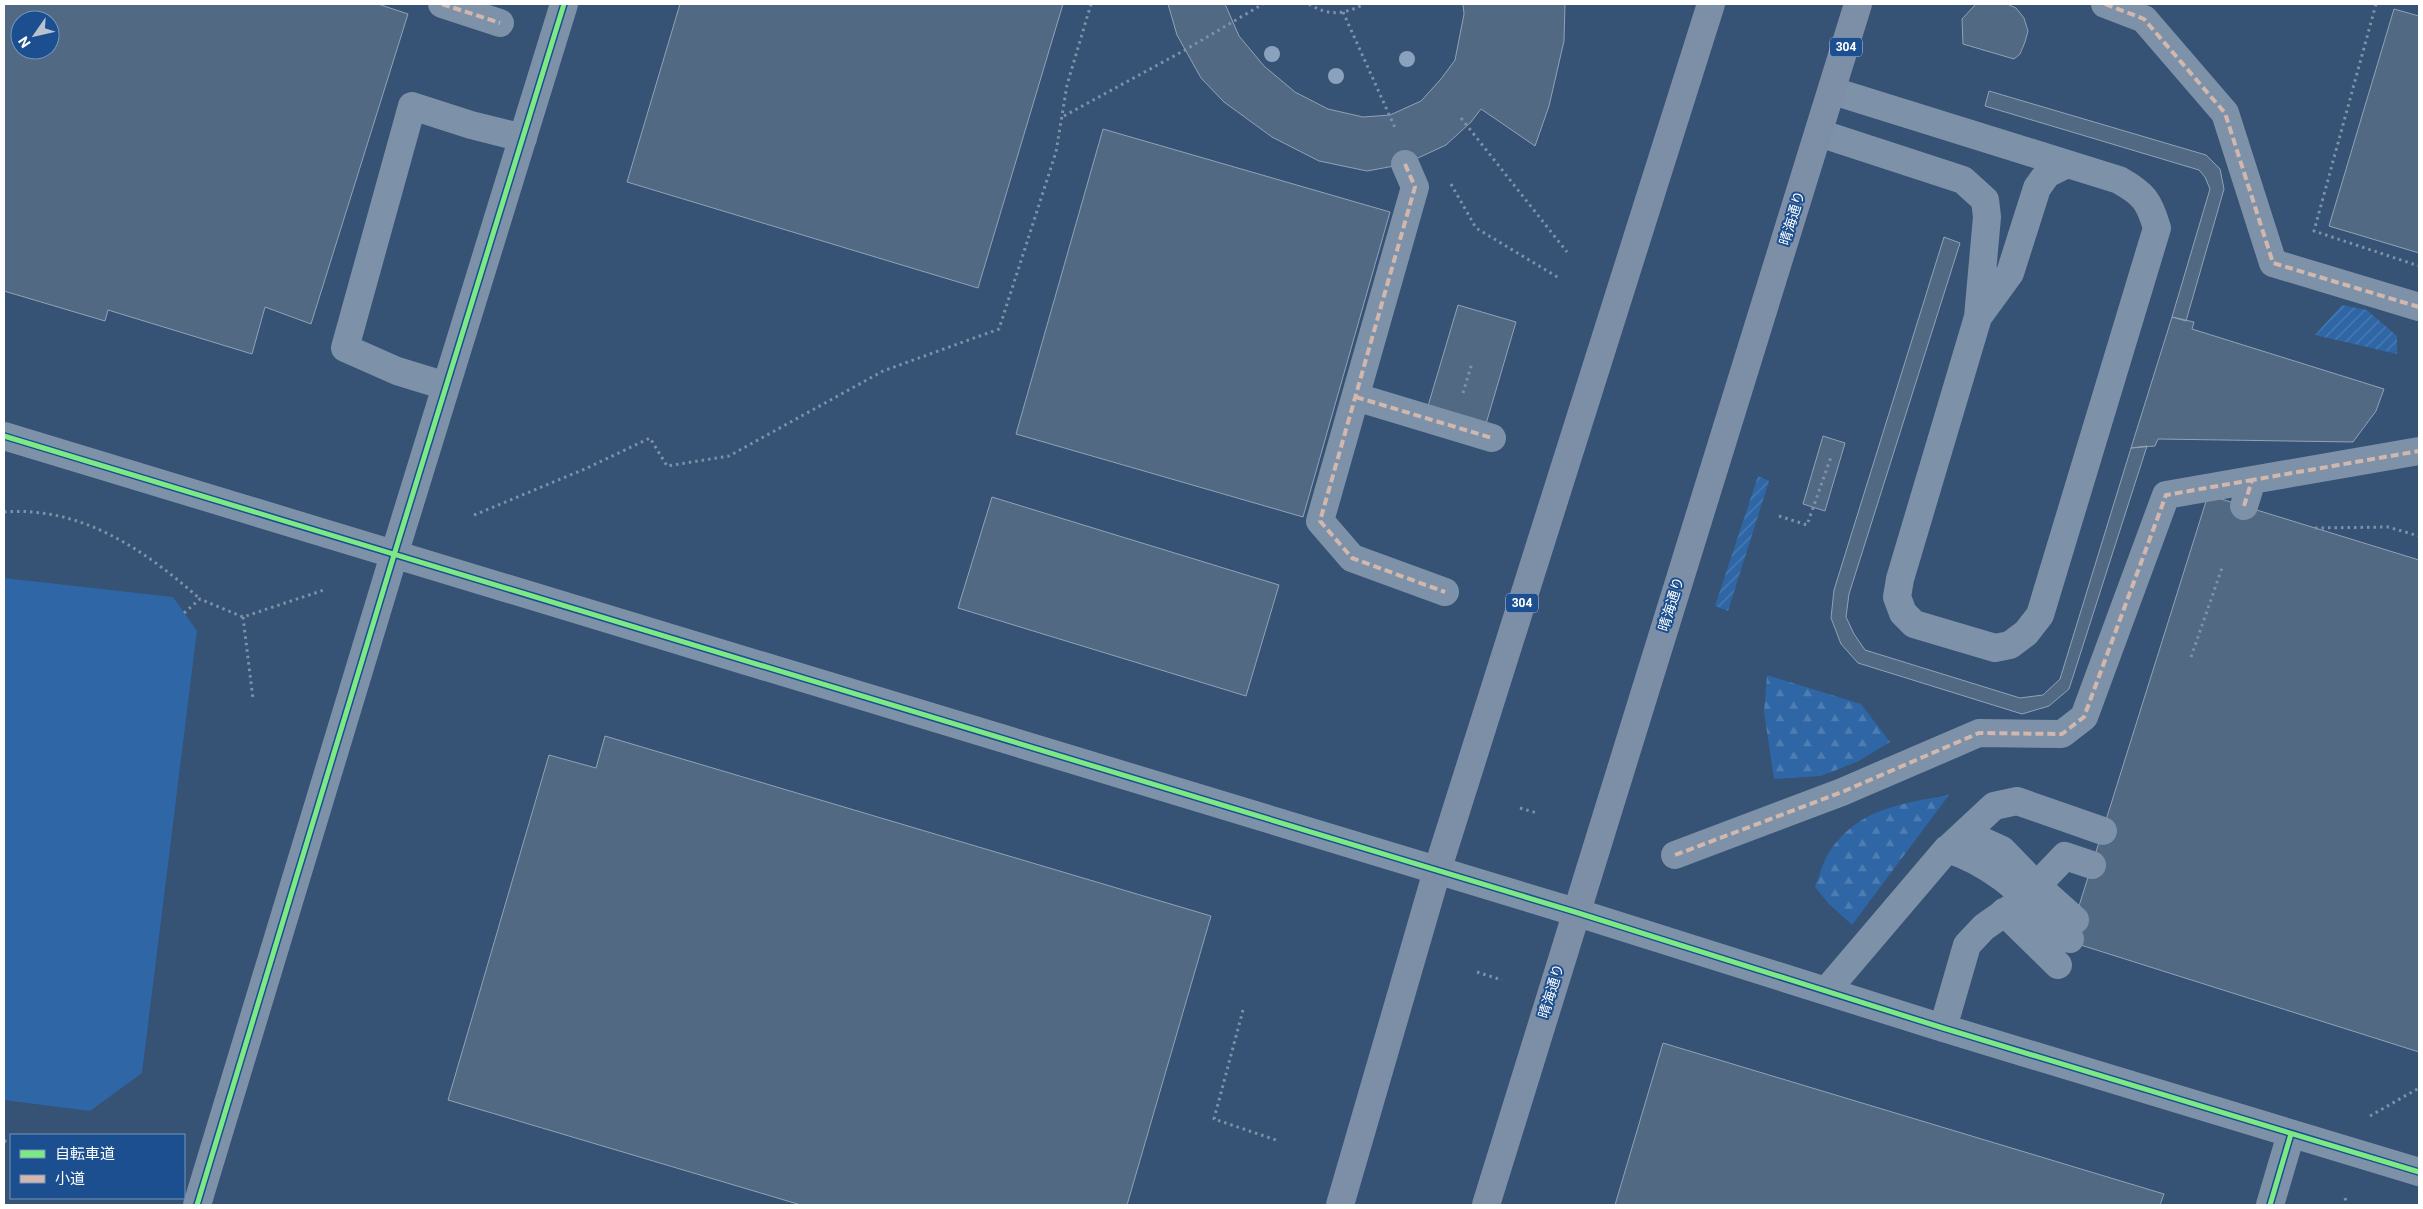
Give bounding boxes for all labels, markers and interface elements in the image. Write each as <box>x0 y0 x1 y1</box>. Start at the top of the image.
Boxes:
north arrow <box>10 10 60 60</box>
text: N <box>15 34 34 51</box>
road number: 304 <box>1830 38 1862 56</box>
street label: 晴海通り <box>1776 189 1808 247</box>
street label: 晴海通り <box>1655 575 1687 633</box>
road number: 304 <box>1506 594 1538 612</box>
street label: 晴海通り <box>1535 962 1567 1020</box>
legend <box>10 1134 185 1199</box>
text: 自転車道 <box>55 1145 115 1163</box>
text: 小道 <box>55 1170 85 1188</box>

